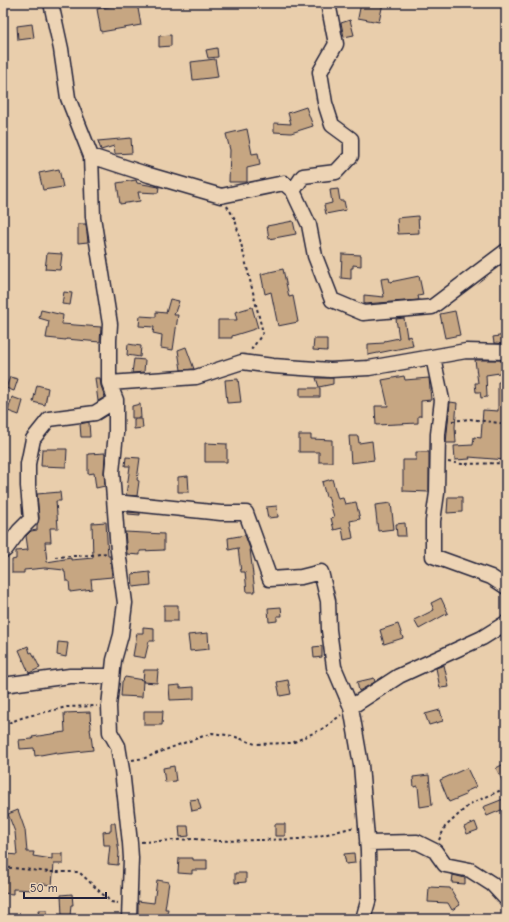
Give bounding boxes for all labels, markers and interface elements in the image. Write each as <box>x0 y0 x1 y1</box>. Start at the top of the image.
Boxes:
scale bar <box>24 874 106 900</box>
text: 50 m <box>30 881 58 895</box>

